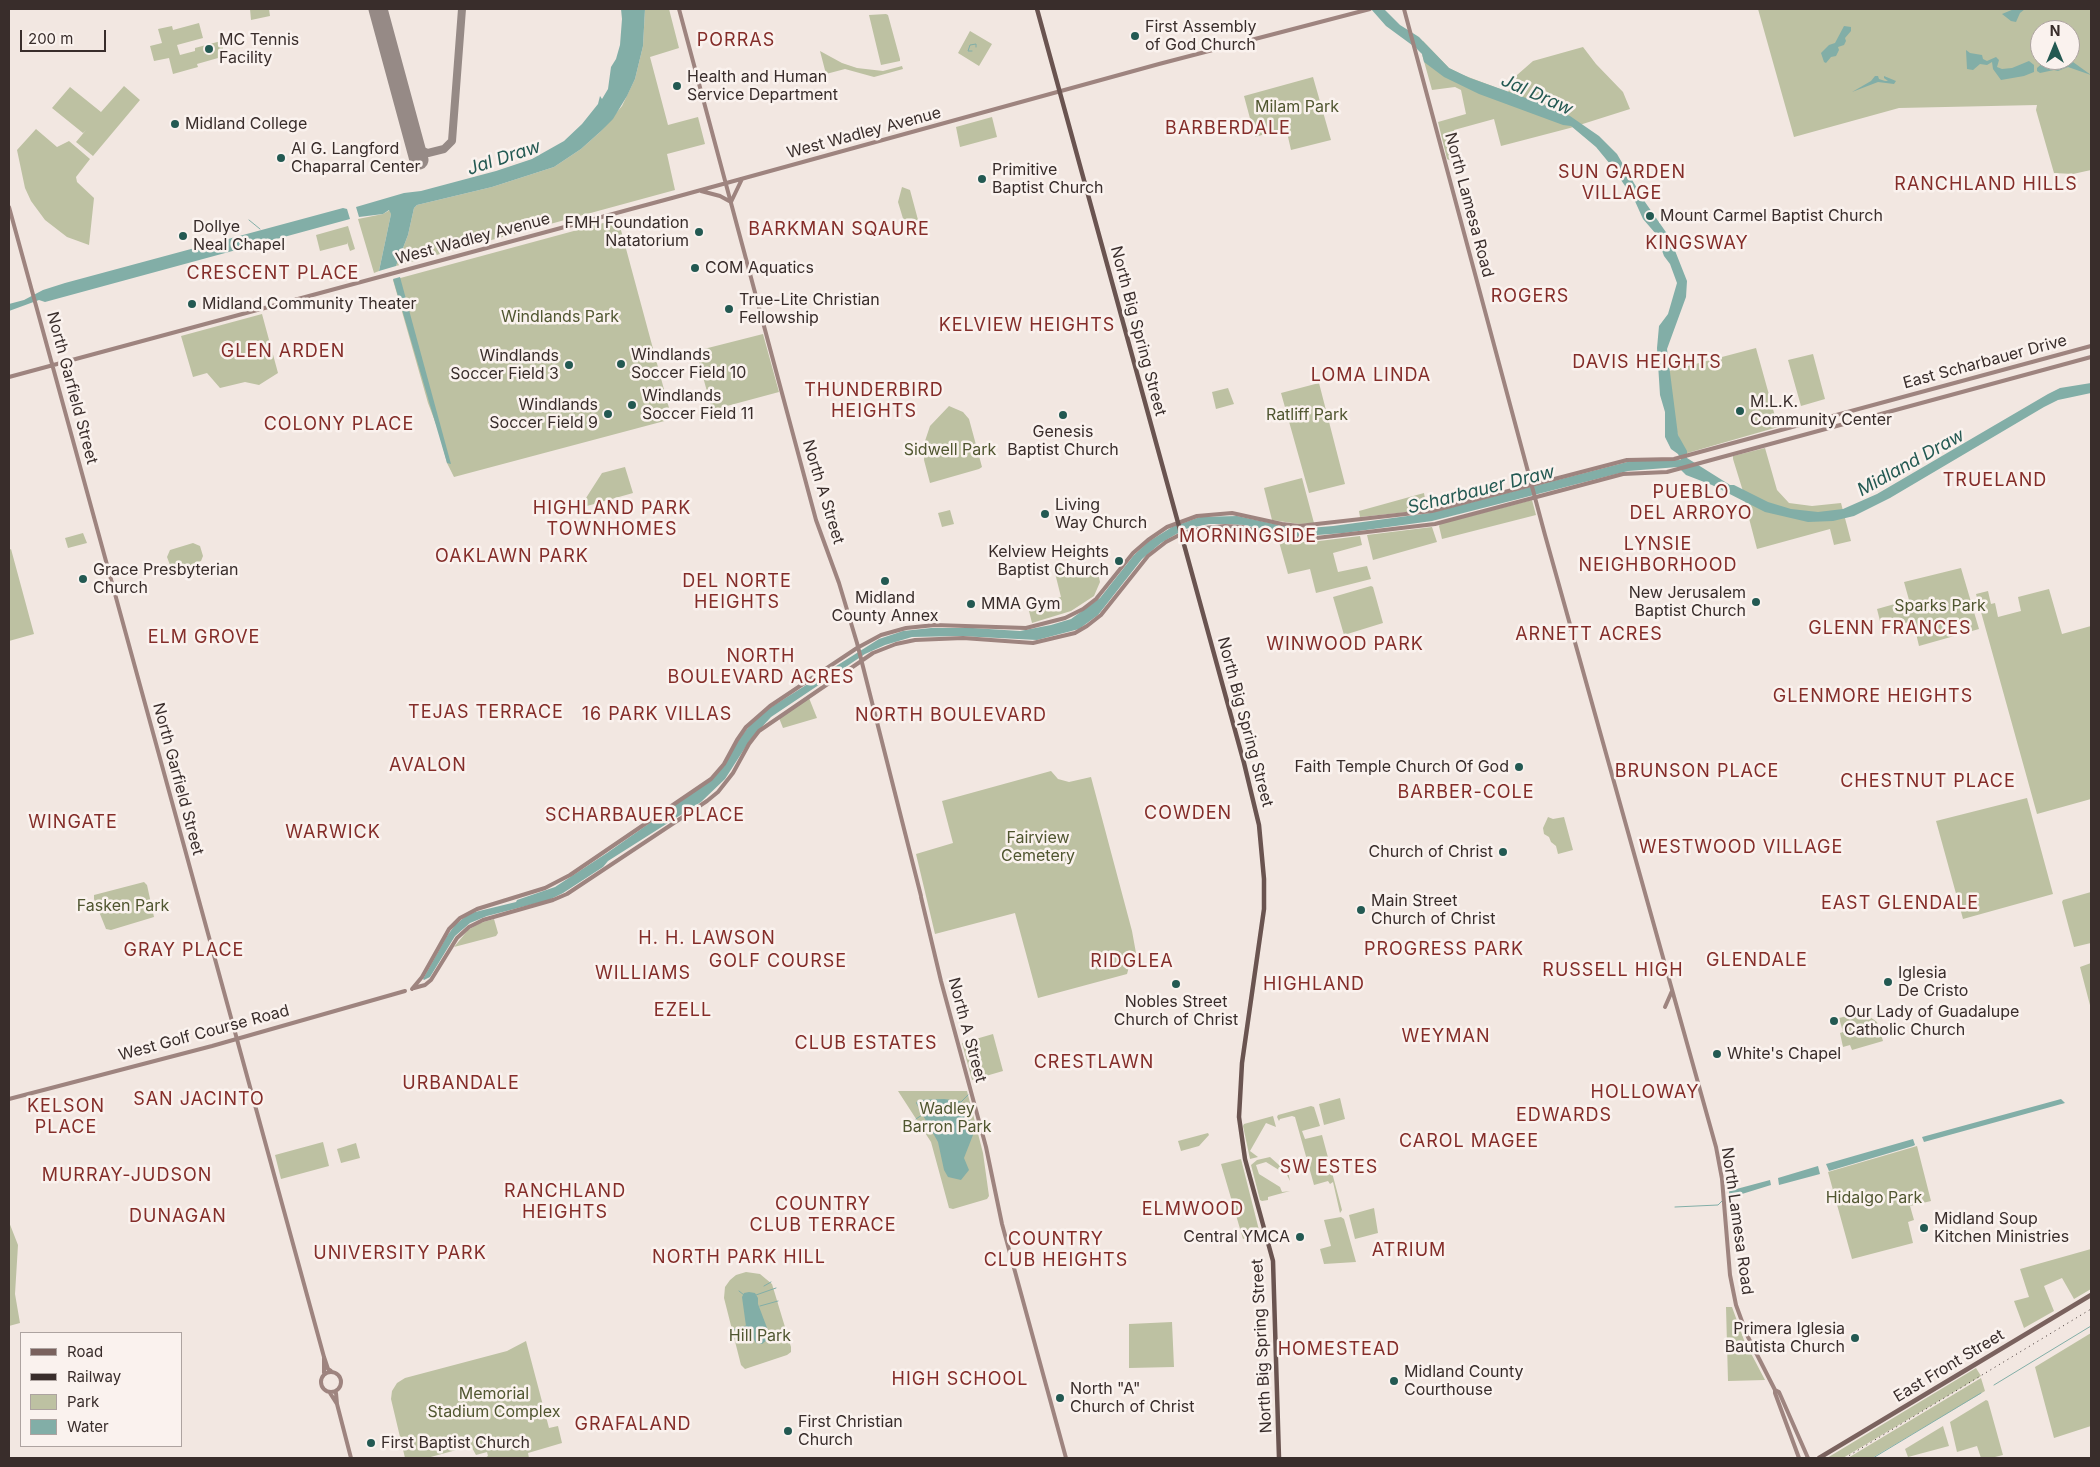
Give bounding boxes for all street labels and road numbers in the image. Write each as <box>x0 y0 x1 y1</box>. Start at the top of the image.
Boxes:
street label: West Wadley Avenue <box>785 103 943 163</box>
street label: North Lamesa Road <box>1440 131 1498 279</box>
street label: West Wadley Avenue <box>394 209 552 269</box>
street label: North Big Spring Street <box>1106 244 1170 418</box>
street label: North Garfield Street <box>42 310 102 466</box>
street label: East Scharbauer Drive <box>1901 331 2069 393</box>
street label: North A Street <box>798 438 848 546</box>
street label: North Big Spring Street <box>1213 635 1277 809</box>
street label: North Garfield Street <box>148 701 208 857</box>
street label: North A Street <box>944 975 990 1085</box>
street label: West Golf Course Road <box>117 1001 291 1065</box>
street label: North Lamesa Road <box>1717 1146 1757 1296</box>
street label: North Big Spring Street <box>1248 1258 1276 1434</box>
street label: East Front Street <box>1890 1325 2008 1407</box>

